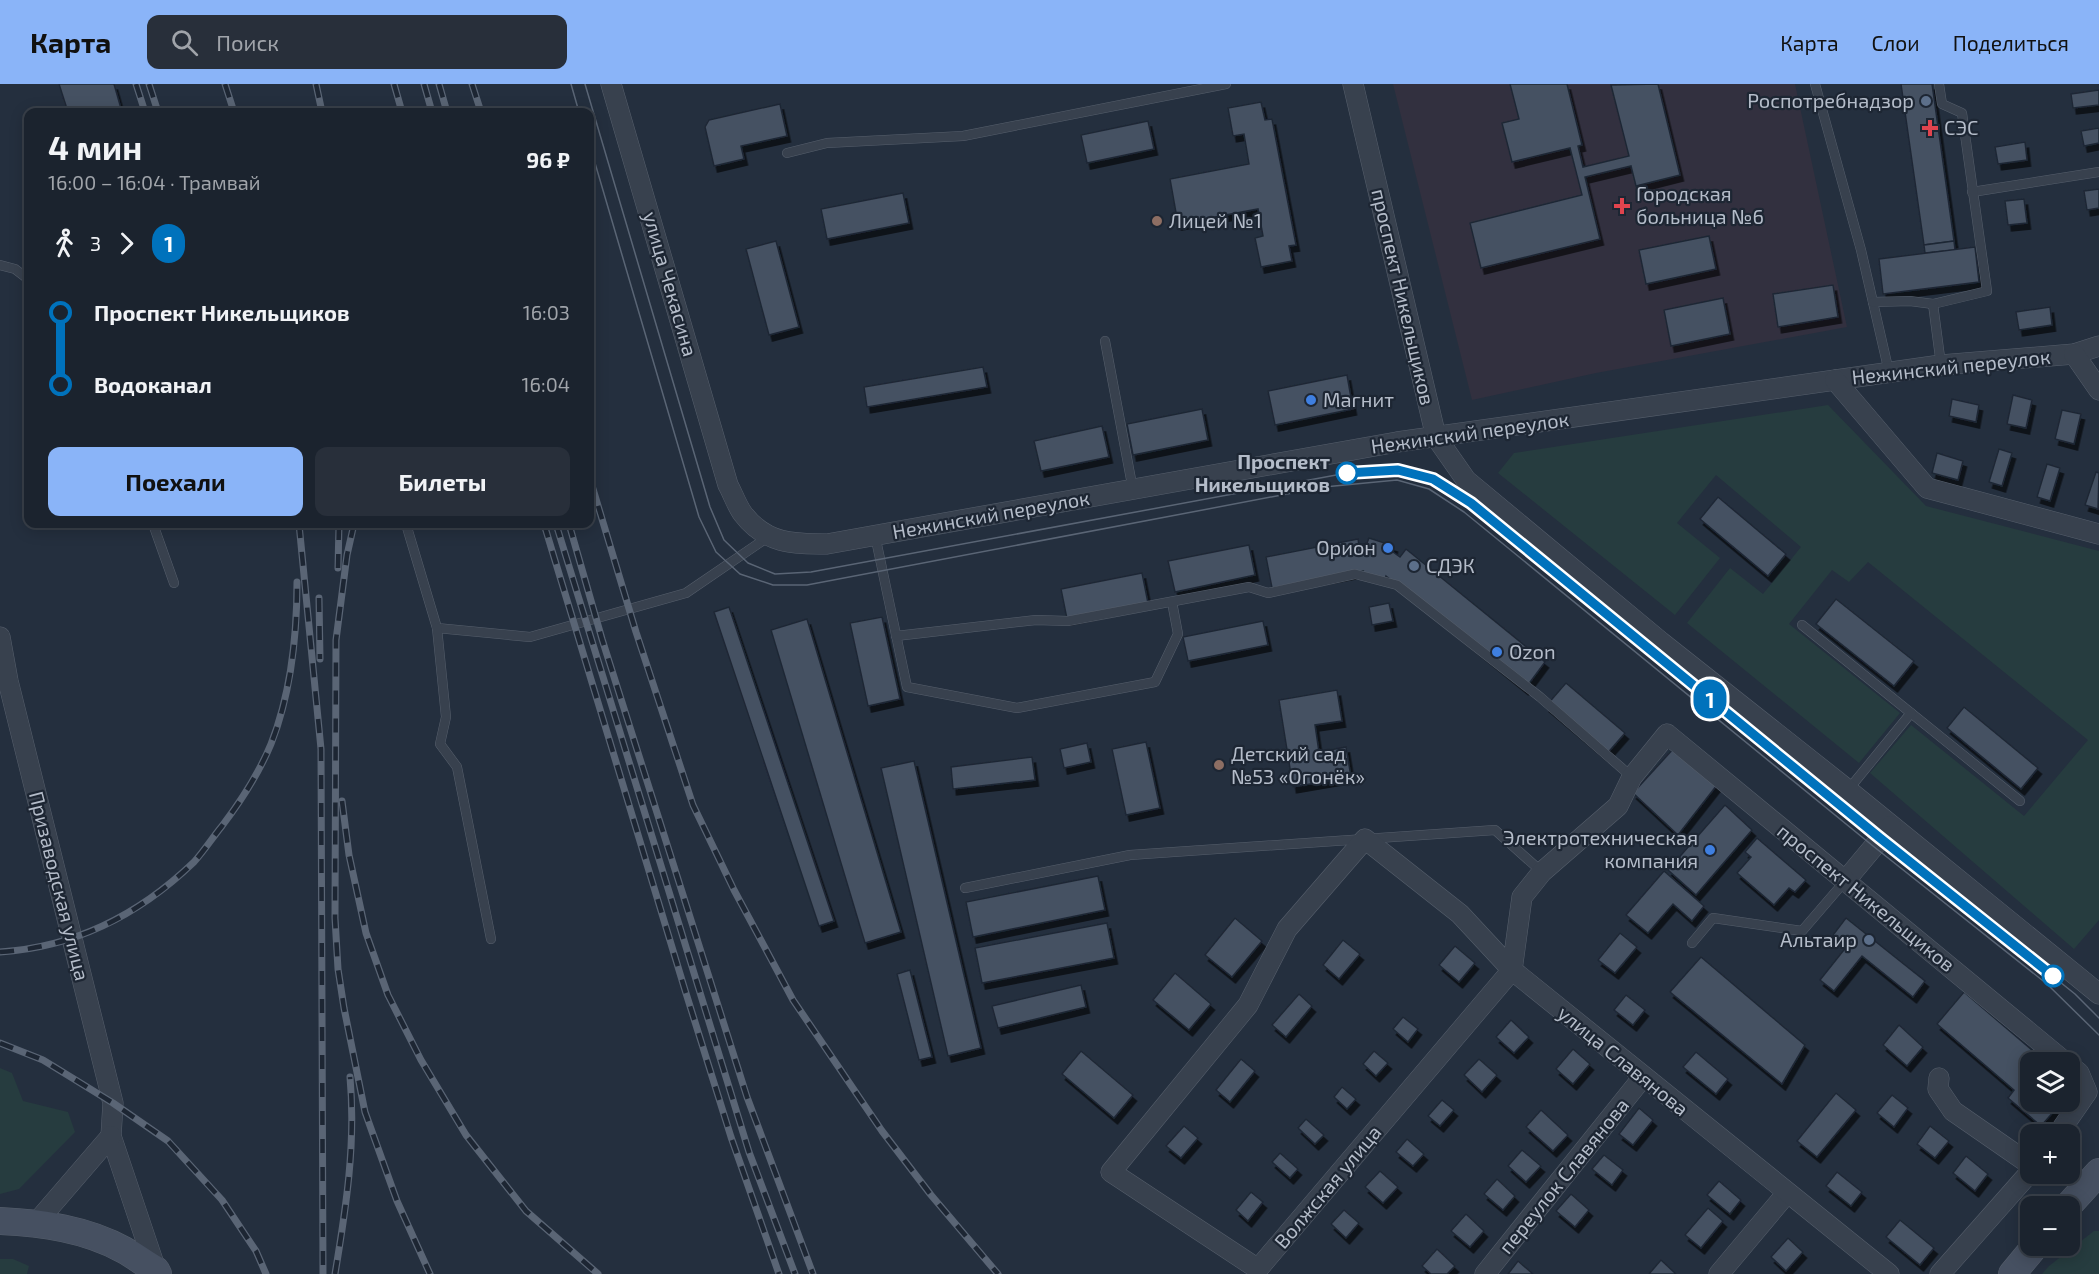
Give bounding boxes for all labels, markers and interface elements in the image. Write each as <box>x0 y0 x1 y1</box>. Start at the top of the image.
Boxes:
search box <box>147 15 567 69</box>
text: Карта <box>30 25 111 59</box>
icon: search <box>168 26 201 59</box>
text: Поиск <box>216 29 279 55</box>
text: Карта <box>1780 30 1839 55</box>
text: Слои <box>1872 30 1920 55</box>
text: Поделиться <box>1953 30 2069 55</box>
place label: Роспотребнадзор <box>1747 88 1914 112</box>
marker: Роспотребнадзор <box>1919 94 1933 108</box>
place label: СЭС <box>1944 115 1978 139</box>
marker: СЭС <box>1921 119 1939 137</box>
text: 4 мин <box>48 127 142 167</box>
text: 96 ₽ <box>526 146 570 172</box>
text: 16:00 – 16:04 · Трамвай <box>48 170 261 194</box>
place label: Городская больница №6 <box>1636 181 1764 228</box>
street label: проспект Никельщиков <box>1367 186 1441 407</box>
marker: Городская больница №6 <box>1613 197 1631 215</box>
street label: улица Чекасина <box>638 208 703 359</box>
place label: Лицей №1 <box>1169 208 1262 232</box>
marker: Лицей №1 <box>1150 214 1164 228</box>
icon: walk <box>48 227 81 260</box>
icon: forward <box>110 227 143 260</box>
text: 3 <box>90 231 101 255</box>
text: 1 <box>164 231 173 256</box>
text: Проспект Никельщиков <box>94 299 350 325</box>
text: 16:03 <box>523 300 570 324</box>
street label: Нежинский переулок <box>1850 344 2052 389</box>
text: Водоканал <box>94 371 212 397</box>
text: 16:04 <box>522 372 570 396</box>
place label: Магнит <box>1323 387 1394 411</box>
marker: Магнит <box>1304 393 1318 407</box>
street label: Нежинский переулок <box>1369 406 1571 459</box>
button: Поехали <box>48 447 303 516</box>
button: Билеты <box>315 447 570 516</box>
place label: Проспект Никельщиков <box>1195 449 1330 496</box>
marker: Проспект Никельщиков <box>1336 462 1358 484</box>
street label: Нежинский переулок <box>890 485 1092 544</box>
place label: Орион <box>1316 535 1376 559</box>
marker: Орион <box>1381 541 1395 555</box>
place label: СДЭК <box>1426 553 1475 577</box>
marker: СДЭК <box>1407 559 1421 573</box>
place label: Ozon <box>1509 639 1556 663</box>
marker: Ozon <box>1490 645 1504 659</box>
line badge: 1 <box>1690 680 1730 718</box>
text: 1 <box>1705 687 1715 712</box>
place label: Детский сад №53 «Огонёк» <box>1231 741 1365 788</box>
marker: Детский сад №53 «Огонёк» <box>1212 758 1226 772</box>
street label: Призаводская улица <box>24 789 95 983</box>
street label: проспект Никельщиков <box>1773 818 1960 976</box>
place label: Электротехническая компания <box>1503 825 1698 872</box>
marker: Электротехническая компания <box>1703 843 1717 857</box>
place label: Альтаир <box>1780 927 1857 951</box>
marker: Альтаир <box>1862 933 1876 947</box>
unlabelled marker <box>2042 965 2064 987</box>
street label: улица Славянова <box>1553 1000 1694 1121</box>
map controls <box>2020 1052 2080 1256</box>
button: layers <box>2020 1052 2080 1112</box>
street label: переулок Славянова <box>1493 1093 1634 1259</box>
street label: Волжская улица <box>1269 1120 1386 1253</box>
button: + <box>2020 1124 2080 1184</box>
button: − <box>2020 1196 2080 1256</box>

